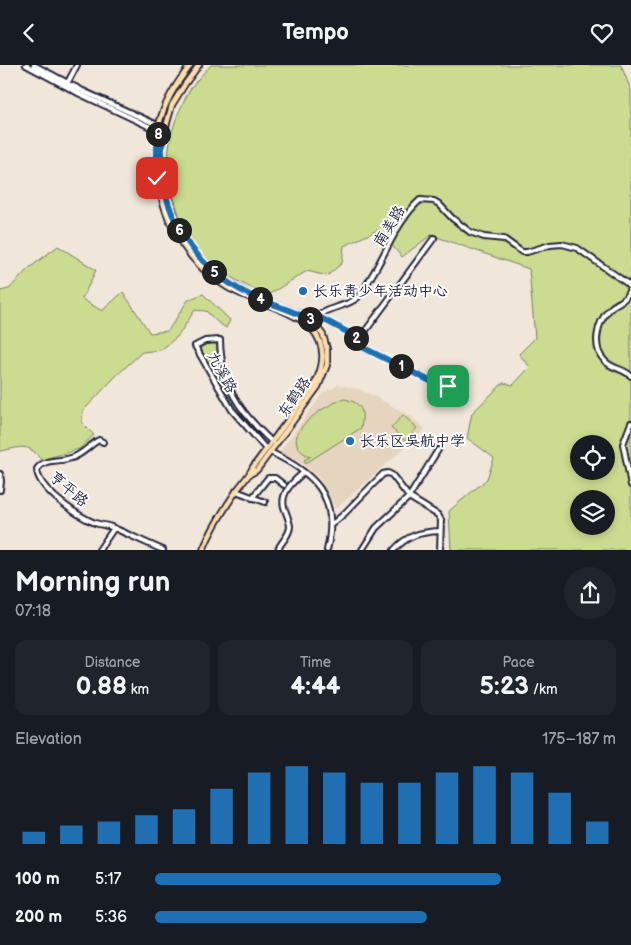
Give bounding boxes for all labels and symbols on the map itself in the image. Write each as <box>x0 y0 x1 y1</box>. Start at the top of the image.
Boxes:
pin: 8 <box>146 121 170 147</box>
pin <box>136 157 178 199</box>
street label: 南美路 <box>369 202 409 250</box>
pin: 6 <box>166 217 192 243</box>
pin: 5 <box>202 259 226 285</box>
place label: 长乐青少年活动中心 <box>313 282 448 301</box>
marker: 长乐青少年活动中心 <box>297 285 309 297</box>
pin: 4 <box>248 287 272 311</box>
pin: 3 <box>298 307 322 331</box>
pin: 2 <box>344 325 368 351</box>
street label: 九溪路 <box>202 348 241 397</box>
pin: 1 <box>388 353 414 379</box>
pin <box>427 365 469 407</box>
street label: 东鹤路 <box>274 373 315 421</box>
place label: 长乐区吴航中学 <box>360 432 465 451</box>
marker: 长乐区吴航中学 <box>344 435 356 447</box>
street label: 亨平路 <box>45 468 92 511</box>

